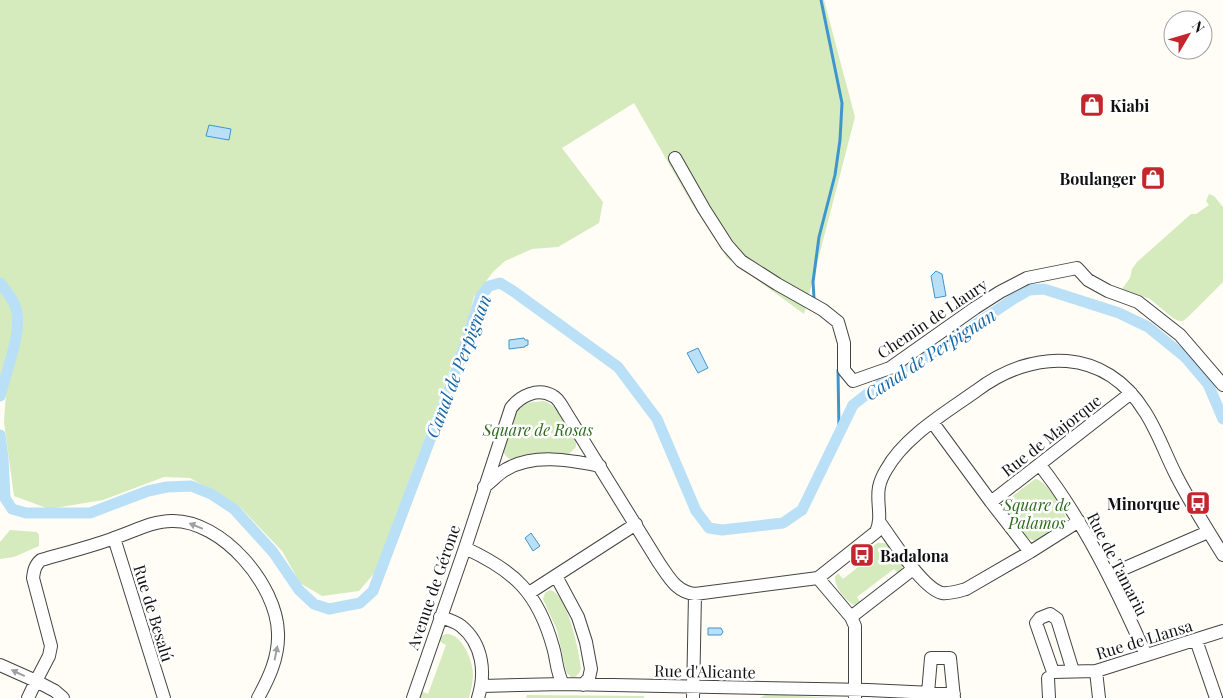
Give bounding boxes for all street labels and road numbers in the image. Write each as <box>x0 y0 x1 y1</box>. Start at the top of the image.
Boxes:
street label: Chemin de Llaury <box>873 273 991 363</box>
street label: Rue de Majorque <box>997 389 1105 481</box>
street label: Rue de Tamariu <box>1083 509 1153 619</box>
street label: Avenue de Gérone <box>401 522 464 653</box>
street label: Rue de Besalú <box>129 562 179 664</box>
street label: Rue de Llansa <box>1093 614 1195 664</box>
street label: Rue d'Alicante <box>654 660 756 682</box>

